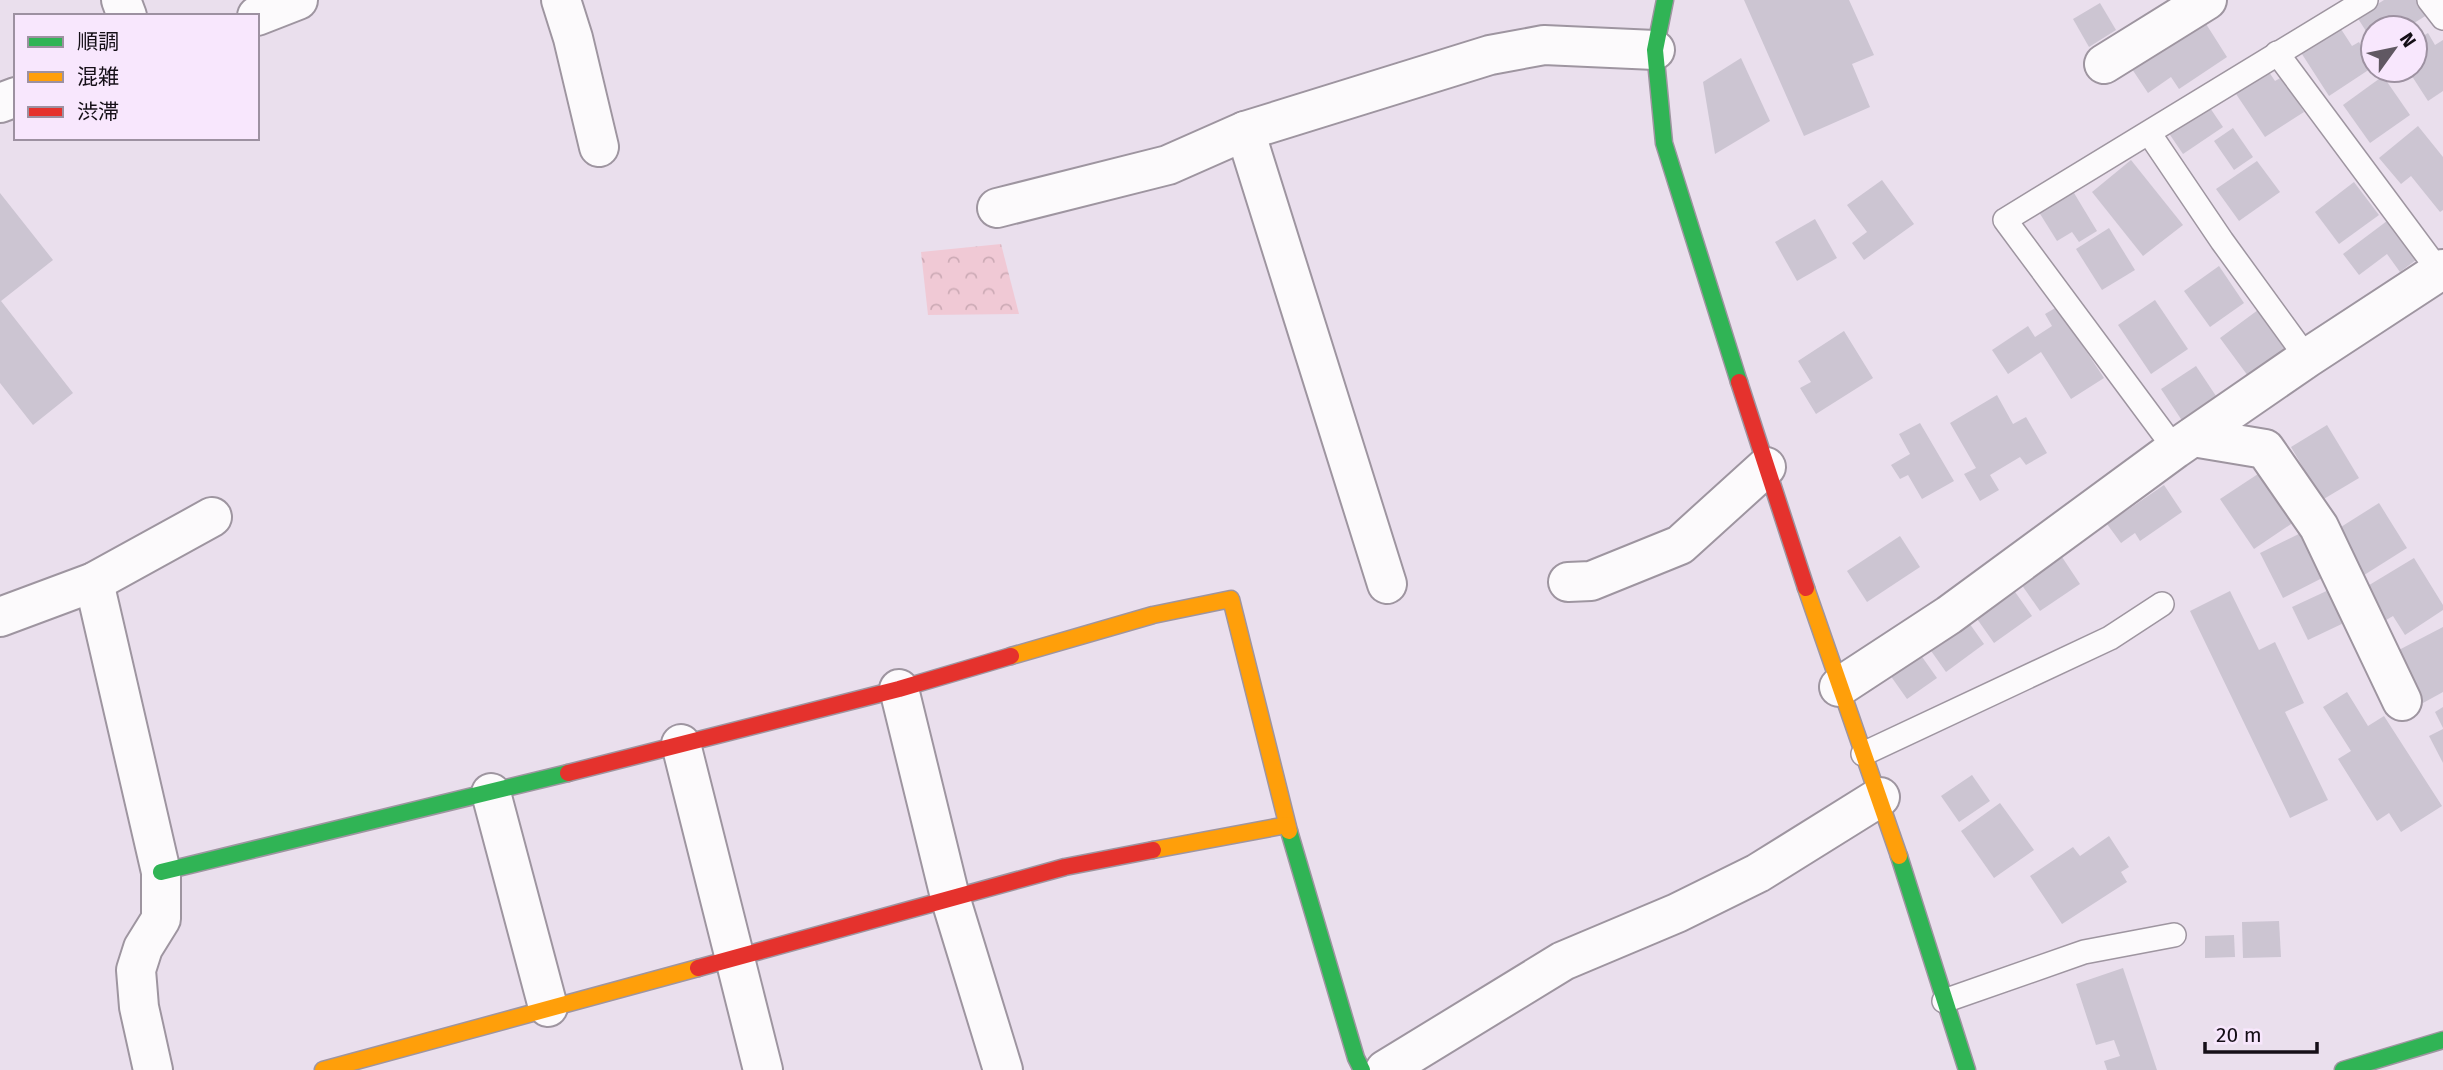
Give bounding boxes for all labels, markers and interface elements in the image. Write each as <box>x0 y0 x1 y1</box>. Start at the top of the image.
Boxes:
legend <box>14 14 259 140</box>
north arrow <box>2359 14 2429 84</box>
text: N <box>2395 28 2421 52</box>
text: 順調 <box>77 29 119 55</box>
text: 混雑 <box>77 64 119 90</box>
text: 渋滞 <box>77 99 119 125</box>
scale bar <box>2205 1010 2317 1054</box>
text: 20 m <box>2216 1022 2262 1048</box>

